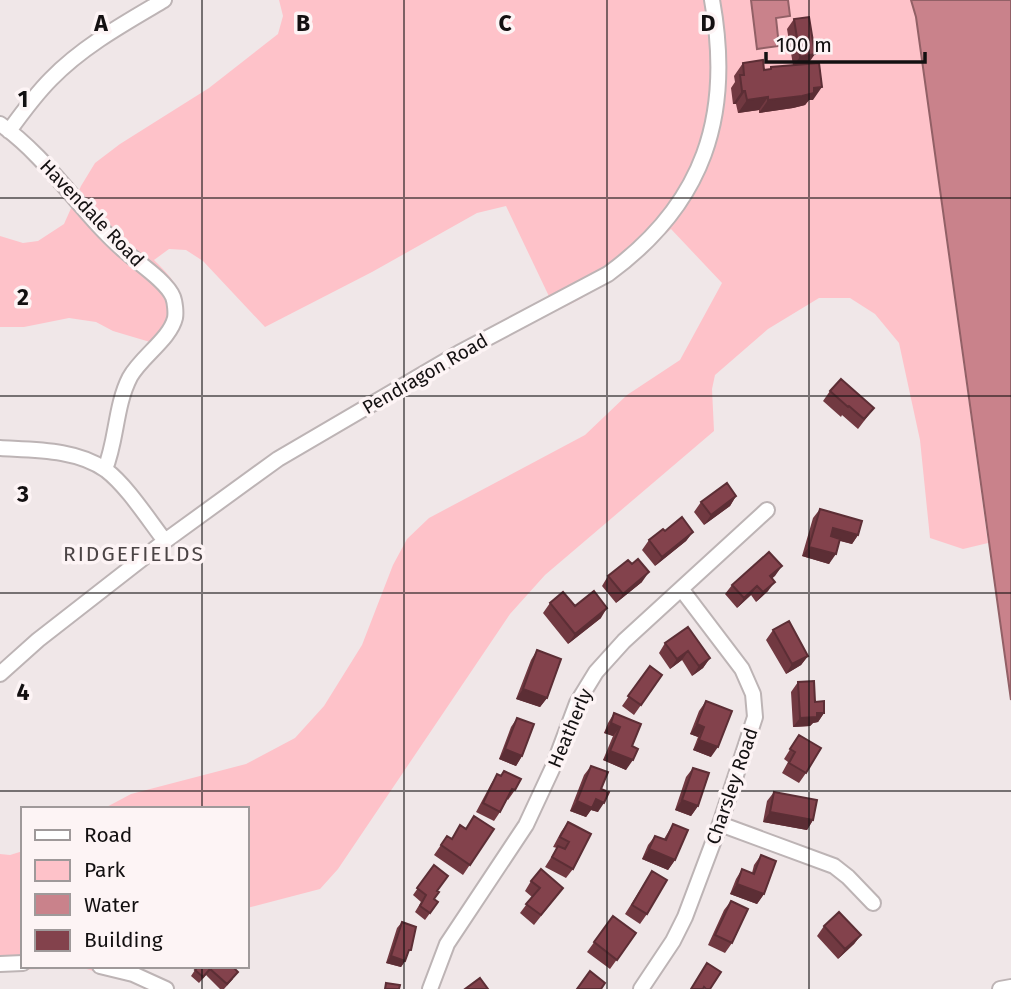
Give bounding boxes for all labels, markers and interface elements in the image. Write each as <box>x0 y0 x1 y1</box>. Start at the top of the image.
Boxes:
text: A <box>93 9 108 37</box>
text: B <box>296 9 310 37</box>
text: C <box>498 9 512 37</box>
text: D <box>701 9 716 37</box>
scale bar <box>766 21 925 65</box>
text: 100 m <box>776 32 832 58</box>
text: 1 <box>18 85 28 113</box>
street label: Havendale Road <box>35 155 149 271</box>
text: 2 <box>17 283 29 311</box>
street label: Pendragon Road <box>358 329 492 419</box>
text: 3 <box>16 480 29 508</box>
district label: RIDGEFIELDS <box>63 541 205 567</box>
text: 4 <box>17 678 30 706</box>
street label: Heatherly <box>543 684 597 771</box>
street label: Charsley Road <box>701 725 763 847</box>
legend <box>21 807 248 968</box>
text: Road <box>84 822 132 848</box>
text: Park <box>84 857 126 883</box>
text: Water <box>84 892 139 918</box>
text: Building <box>84 927 163 953</box>

